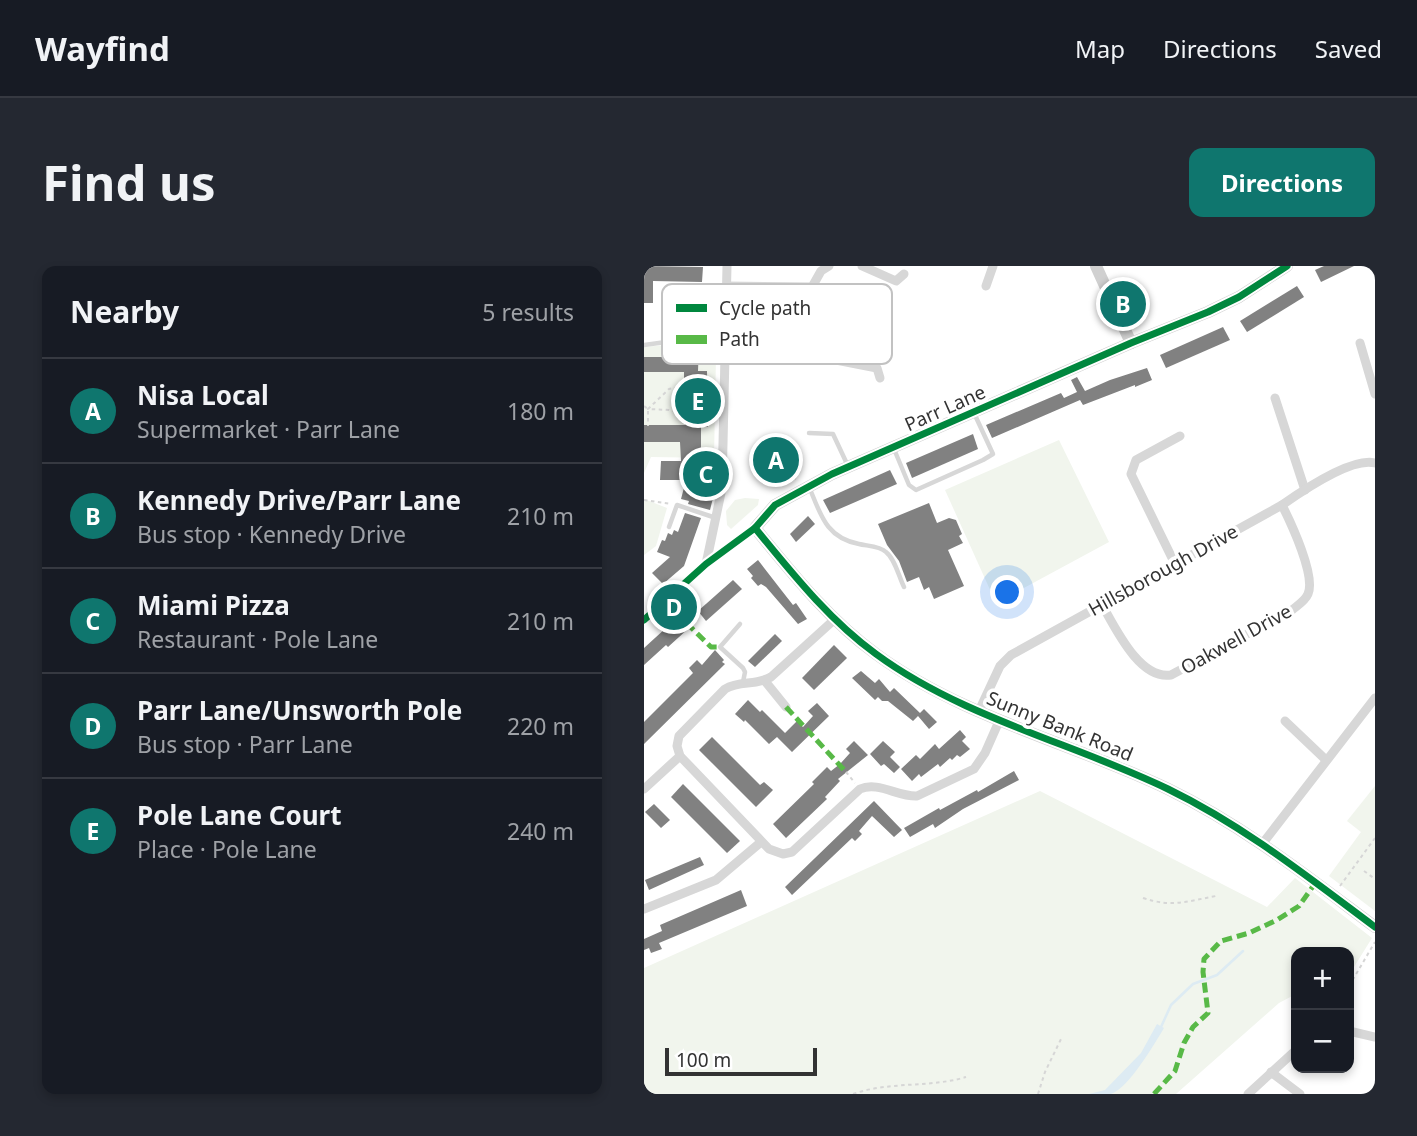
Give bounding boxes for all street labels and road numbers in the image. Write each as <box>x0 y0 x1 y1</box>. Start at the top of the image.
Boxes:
street label: Parr Lane <box>900 379 990 437</box>
street label: Hillsborough Drive <box>1084 518 1242 622</box>
street label: Oakwell Drive <box>1176 598 1296 680</box>
street label: Sunny Bank Road <box>983 685 1137 767</box>

